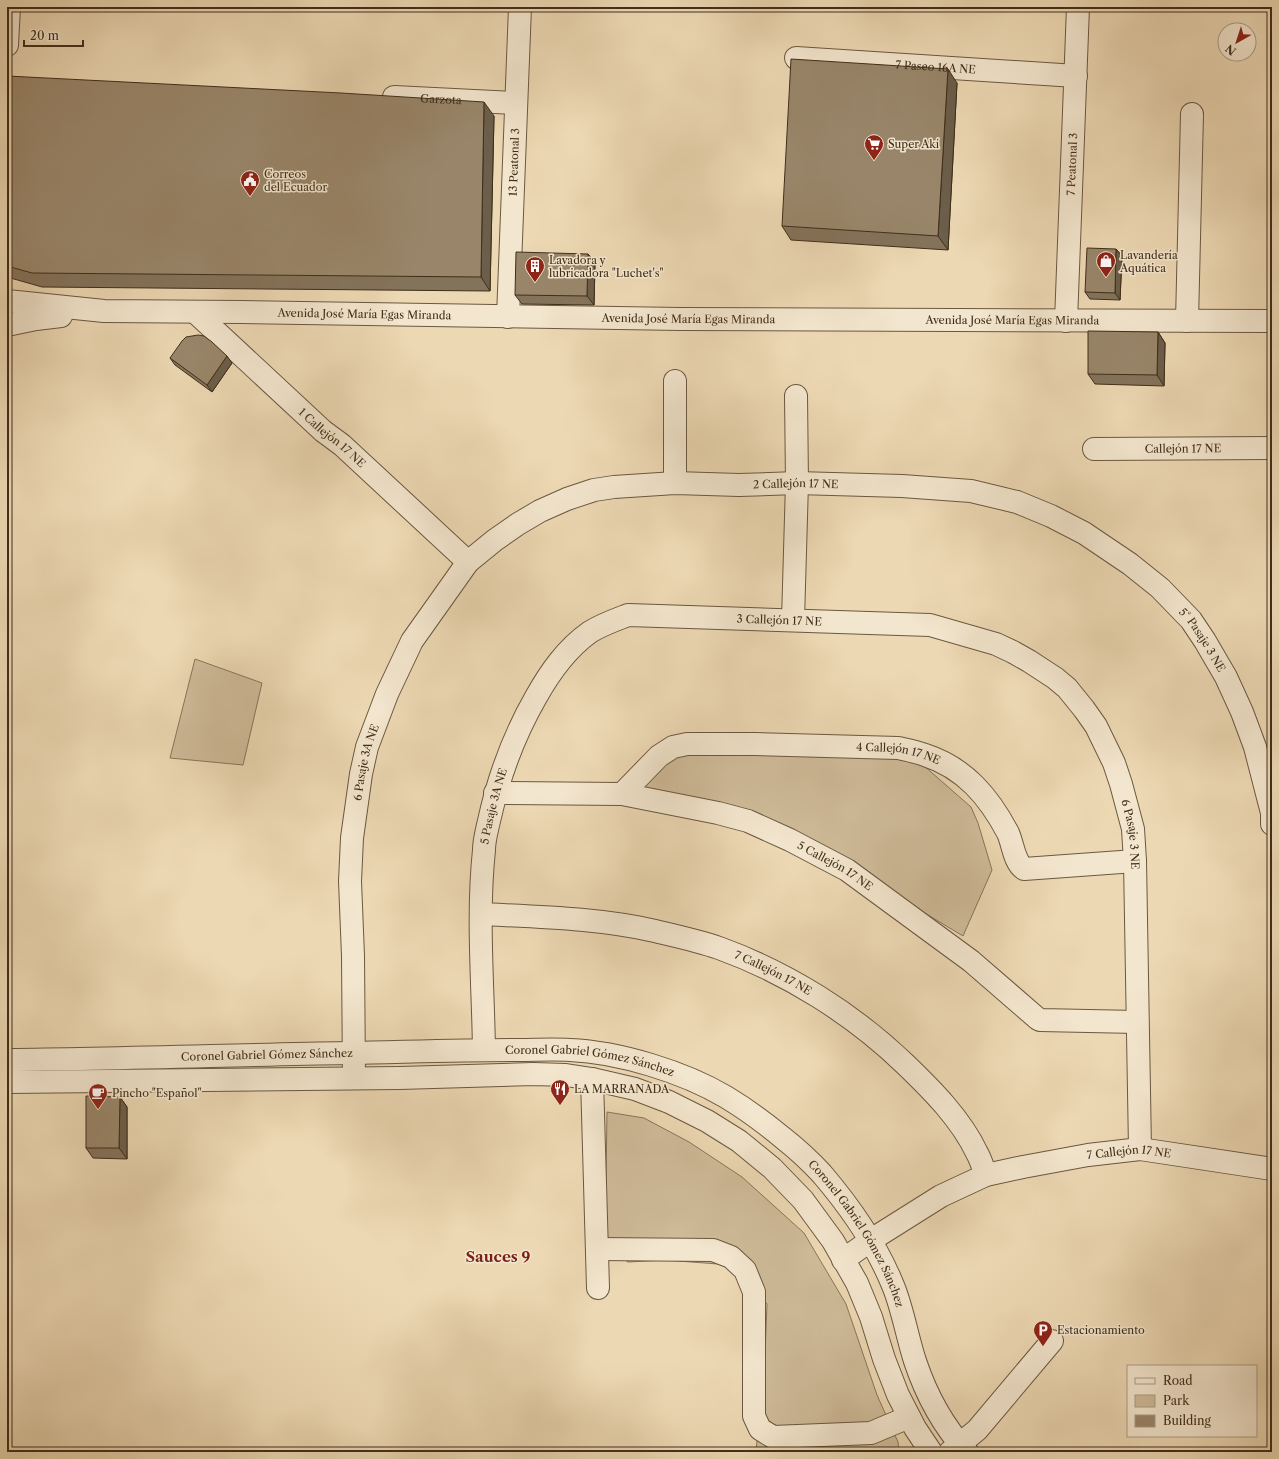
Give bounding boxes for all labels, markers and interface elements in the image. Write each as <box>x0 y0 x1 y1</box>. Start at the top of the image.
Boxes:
scale bar <box>24 22 83 48</box>
north arrow <box>1217 22 1257 62</box>
text: 20 m <box>30 28 59 43</box>
text: N <box>1222 41 1239 58</box>
street label: 7 Paseo 16A NE <box>895 57 977 77</box>
street label: Garzota <box>420 91 462 107</box>
street label: 13 Peatonal 3 <box>506 128 522 196</box>
street label: 7 Peatonal 3 <box>1064 132 1080 196</box>
supermarket icon: Super Akí <box>863 133 885 161</box>
place label: Super Akí <box>888 137 940 151</box>
place label: Correos del Ecuador <box>264 167 327 194</box>
public building icon: Correos del Ecuador <box>239 169 261 197</box>
place label: Lavandería Aquática <box>1119 248 1178 275</box>
shop icon: Lavandería Aquática <box>1095 250 1117 278</box>
place label: Lavadora y lubricadora "Luchet's" <box>549 253 664 280</box>
building icon: Lavadora y lubricadora "Luchet's" <box>524 255 546 283</box>
street label: Avenida José María Egas Miranda <box>276 306 452 322</box>
street label: Avenida José María Egas Miranda <box>600 311 776 326</box>
street label: Avenida José María Egas Miranda <box>924 313 1100 327</box>
street label: 1 Callejón 17 NE <box>296 405 369 471</box>
street label: Callejón 17 NE <box>1145 441 1222 456</box>
street label: 2 Callejón 17 NE <box>753 476 839 492</box>
street label: 5° Pasaje 3 NE <box>1176 605 1229 675</box>
street label: 3 Callejón 17 NE <box>736 612 823 628</box>
street label: 6 Pasaje 3A NE <box>350 722 382 802</box>
street label: 4 Callejón 17 NE <box>856 740 943 767</box>
street label: 5 Pasaje 3A NE <box>477 766 510 845</box>
street label: 6 Pasaje 3 NE <box>1118 798 1142 870</box>
street label: 5 Callejón 17 NE <box>795 838 876 894</box>
street label: 7 Callejón 17 NE <box>733 948 815 998</box>
street label: Coronel Gabriel Gómez Sánchez <box>505 1043 677 1079</box>
street label: Coronel Gabriel Gómez Sánchez <box>181 1046 353 1064</box>
restaurant icon: LA MARRANADA <box>549 1078 571 1106</box>
cafe icon: Pincho "Español" <box>87 1082 109 1110</box>
place label: LA MARRANADA <box>574 1082 670 1096</box>
place label: Pincho "Español" <box>112 1086 202 1100</box>
street label: 7 Callejón 17 NE <box>1086 1142 1172 1162</box>
street label: Coronel Gabriel Gómez Sánchez <box>805 1157 907 1309</box>
district label: Sauces 9 <box>465 1247 531 1266</box>
parking icon: Estacionamiento <box>1032 1319 1054 1347</box>
place label: Estacionamiento <box>1057 1323 1145 1337</box>
legend <box>1127 1365 1257 1437</box>
text: Road <box>1163 1373 1193 1388</box>
text: Park <box>1163 1393 1190 1408</box>
text: Building <box>1163 1413 1211 1428</box>

